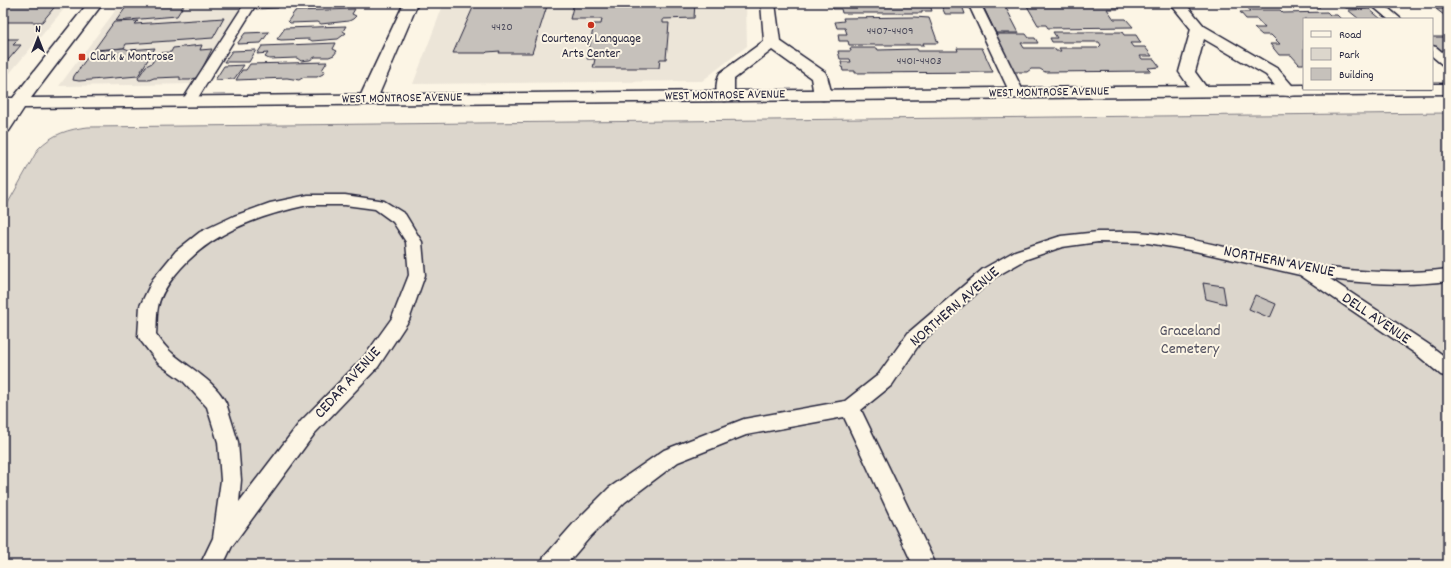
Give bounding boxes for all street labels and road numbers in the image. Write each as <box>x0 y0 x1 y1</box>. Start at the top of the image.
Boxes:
street label: WEST MONTROSE AVENUE <box>989 82 1109 104</box>
street label: WEST MONTROSE AVENUE <box>665 85 785 107</box>
street label: WEST MONTROSE AVENUE <box>342 88 462 110</box>
street label: NORTHERN AVENUE <box>1221 240 1337 284</box>
street label: NORTHERN AVENUE <box>905 261 1006 353</box>
street label: DELL AVENUE <box>1337 287 1416 351</box>
street label: CEDAR AVENUE <box>309 341 387 424</box>

